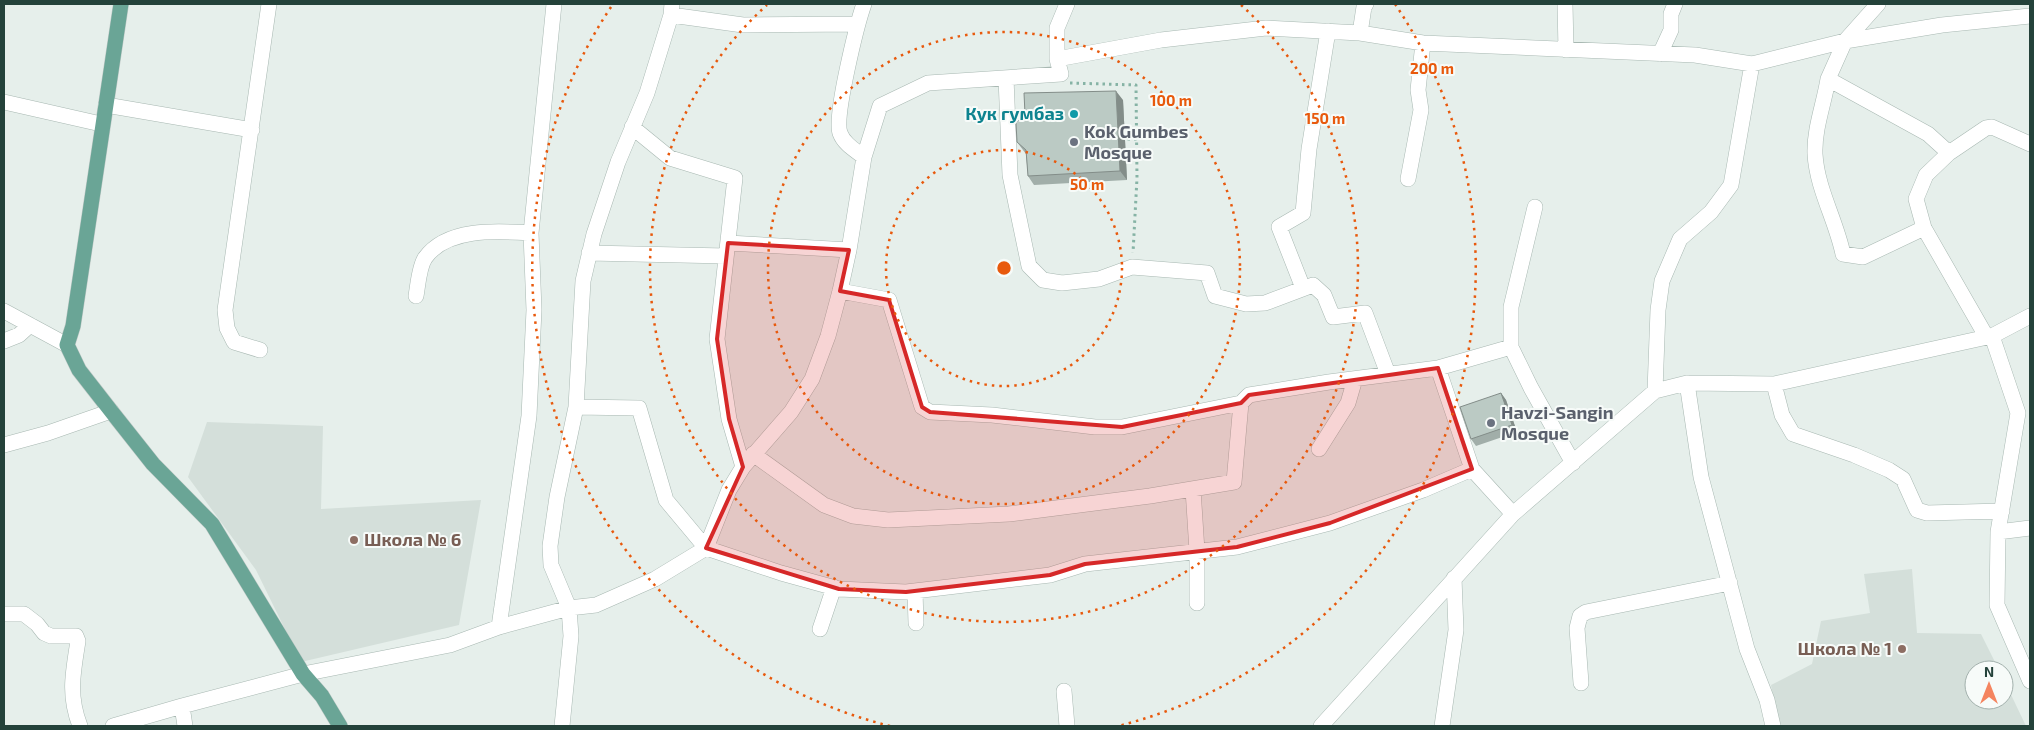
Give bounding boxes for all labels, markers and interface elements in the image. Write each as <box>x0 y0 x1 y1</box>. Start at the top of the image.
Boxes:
text: 200 m <box>1410 59 1454 77</box>
text: 100 m <box>1150 91 1192 109</box>
place label: Кук гумбаз <box>965 102 1064 124</box>
marker: Кук гумбаз <box>1068 108 1080 120</box>
text: 150 m <box>1305 109 1345 127</box>
place label: Kok Gumbes Mosque <box>1084 120 1188 163</box>
marker: Kok Gumbes Mosque <box>1068 136 1080 148</box>
text: 50 m <box>1070 175 1104 193</box>
centre of rings <box>995 259 1013 277</box>
place label: Havzi-Sangin Mosque <box>1501 401 1613 444</box>
marker: Havzi-Sangin Mosque <box>1485 417 1497 429</box>
place label: Школа № 6 <box>364 528 461 550</box>
marker: Школа № 6 <box>348 534 360 546</box>
place label: Школа № 1 <box>1797 637 1892 659</box>
marker: Школа № 1 <box>1896 643 1908 655</box>
north arrow <box>1964 660 2014 710</box>
text: N <box>1984 663 1994 680</box>

